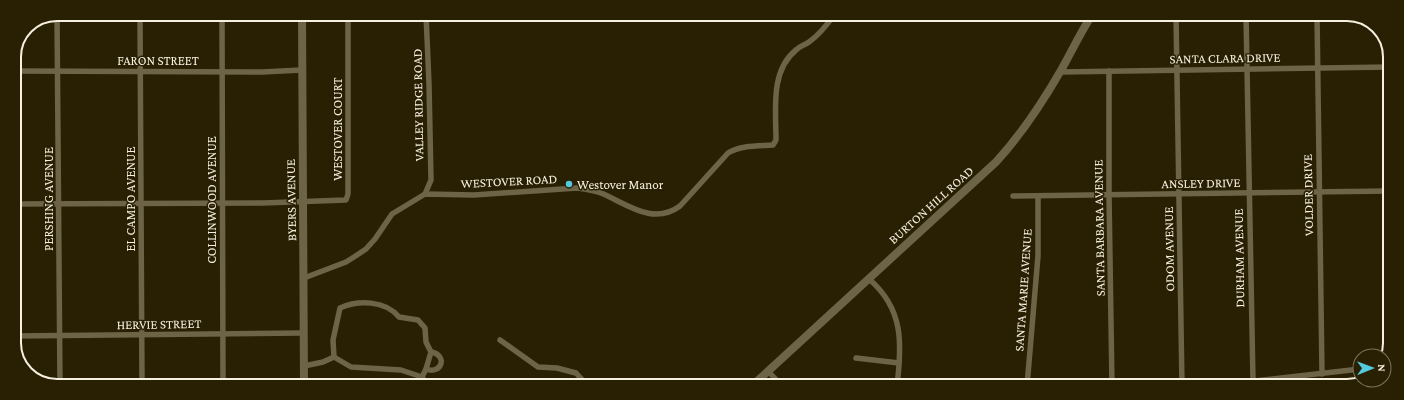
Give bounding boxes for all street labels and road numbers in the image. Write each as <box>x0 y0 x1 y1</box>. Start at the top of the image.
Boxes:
street label: VALLEY RIDGE ROAD <box>410 49 426 161</box>
street label: SANTA CLARA DRIVE <box>1169 50 1281 66</box>
street label: FARON STREET <box>117 53 199 68</box>
street label: WESTOVER COURT <box>330 77 345 181</box>
street label: COLLINWOOD AVENUE <box>204 136 219 264</box>
street label: EL CAMPO AVENUE <box>123 146 138 252</box>
street label: PERSHING AVENUE <box>41 147 56 251</box>
street label: VOLDER DRIVE <box>1300 154 1316 236</box>
street label: BYERS AVENUE <box>283 159 299 241</box>
street label: SANTA BARBARA AVENUE <box>1090 159 1108 297</box>
street label: BURTON HILL ROAD <box>886 163 976 247</box>
street label: WESTOVER ROAD <box>460 171 558 191</box>
street label: ANSLEY DRIVE <box>1161 175 1241 191</box>
street label: ODOM AVENUE <box>1161 206 1177 292</box>
street label: DURHAM AVENUE <box>1231 208 1247 308</box>
street label: SANTA MARIE AVENUE <box>1011 228 1035 352</box>
street label: HERVIE STREET <box>116 316 202 332</box>

